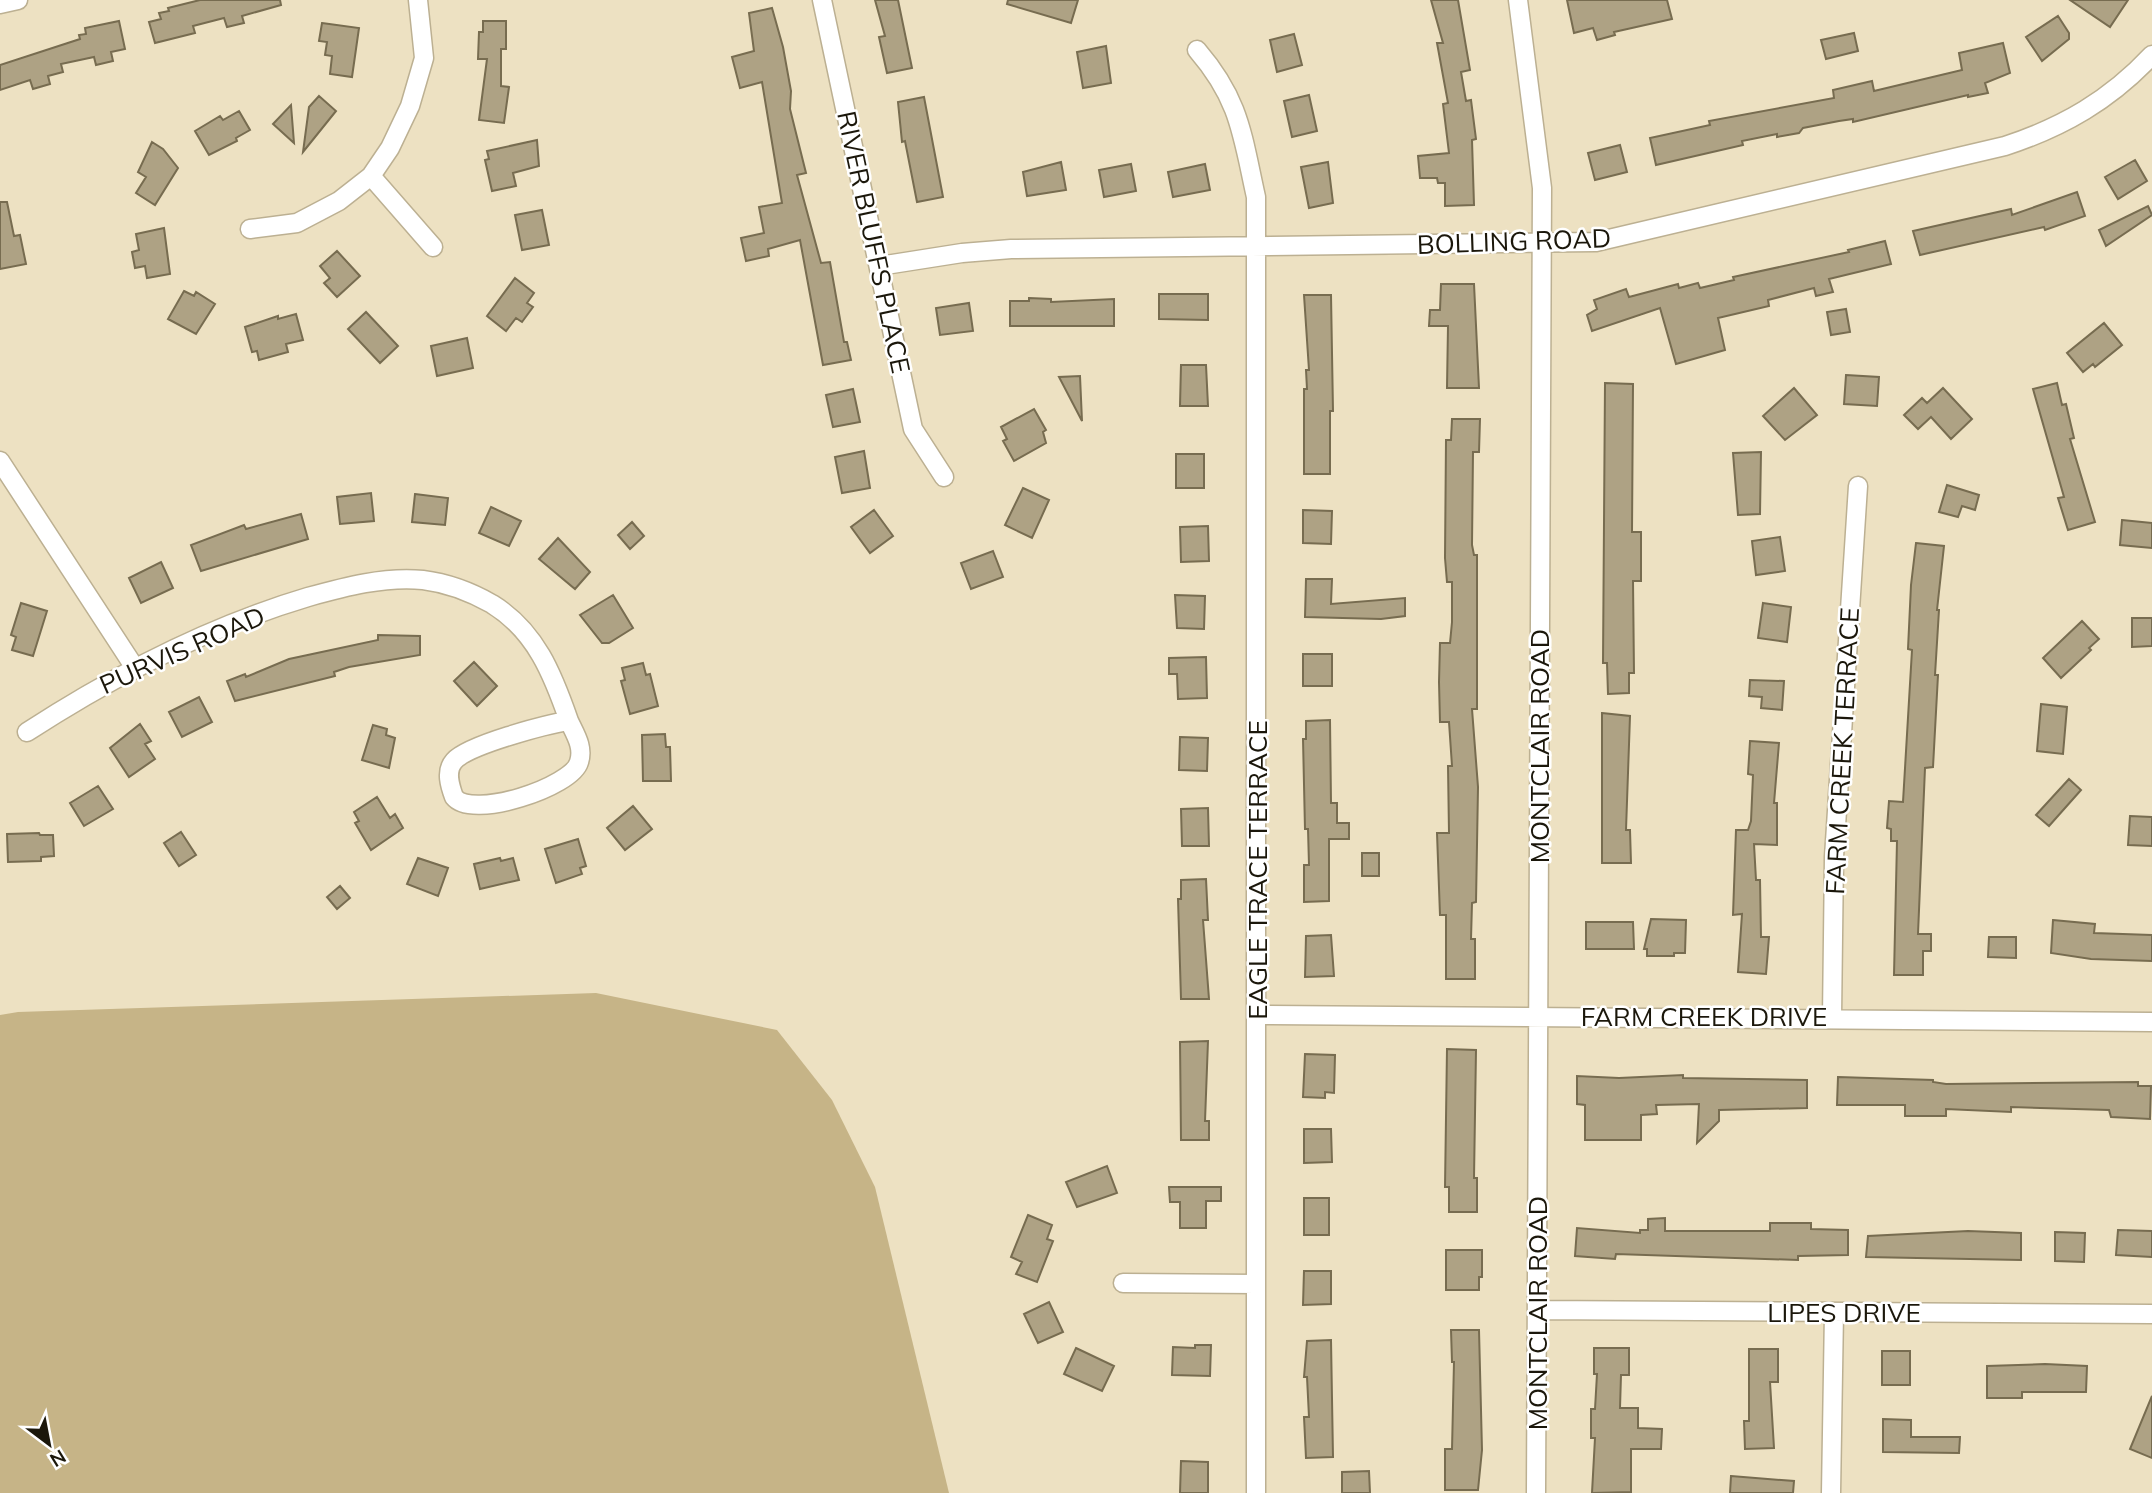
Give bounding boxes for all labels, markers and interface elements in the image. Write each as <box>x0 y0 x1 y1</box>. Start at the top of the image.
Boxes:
street label: RIVER BLUFFS PLACE <box>830 108 918 376</box>
street label: BOLLING ROAD <box>1416 221 1612 261</box>
street label: PURVIS ROAD <box>94 599 270 701</box>
street label: FARM CREEK TERRACE <box>1818 607 1866 895</box>
street label: MONTCLAIR ROAD <box>1523 629 1556 863</box>
street label: EAGLE TRACE TERRACE <box>1241 720 1274 1020</box>
street label: FARM CREEK DRIVE <box>1581 1000 1827 1033</box>
street label: MONTCLAIR ROAD <box>1521 1196 1554 1430</box>
street label: LIPES DRIVE <box>1767 1296 1921 1329</box>
north arrow <box>14 1409 84 1479</box>
text: N <box>46 1444 70 1472</box>

